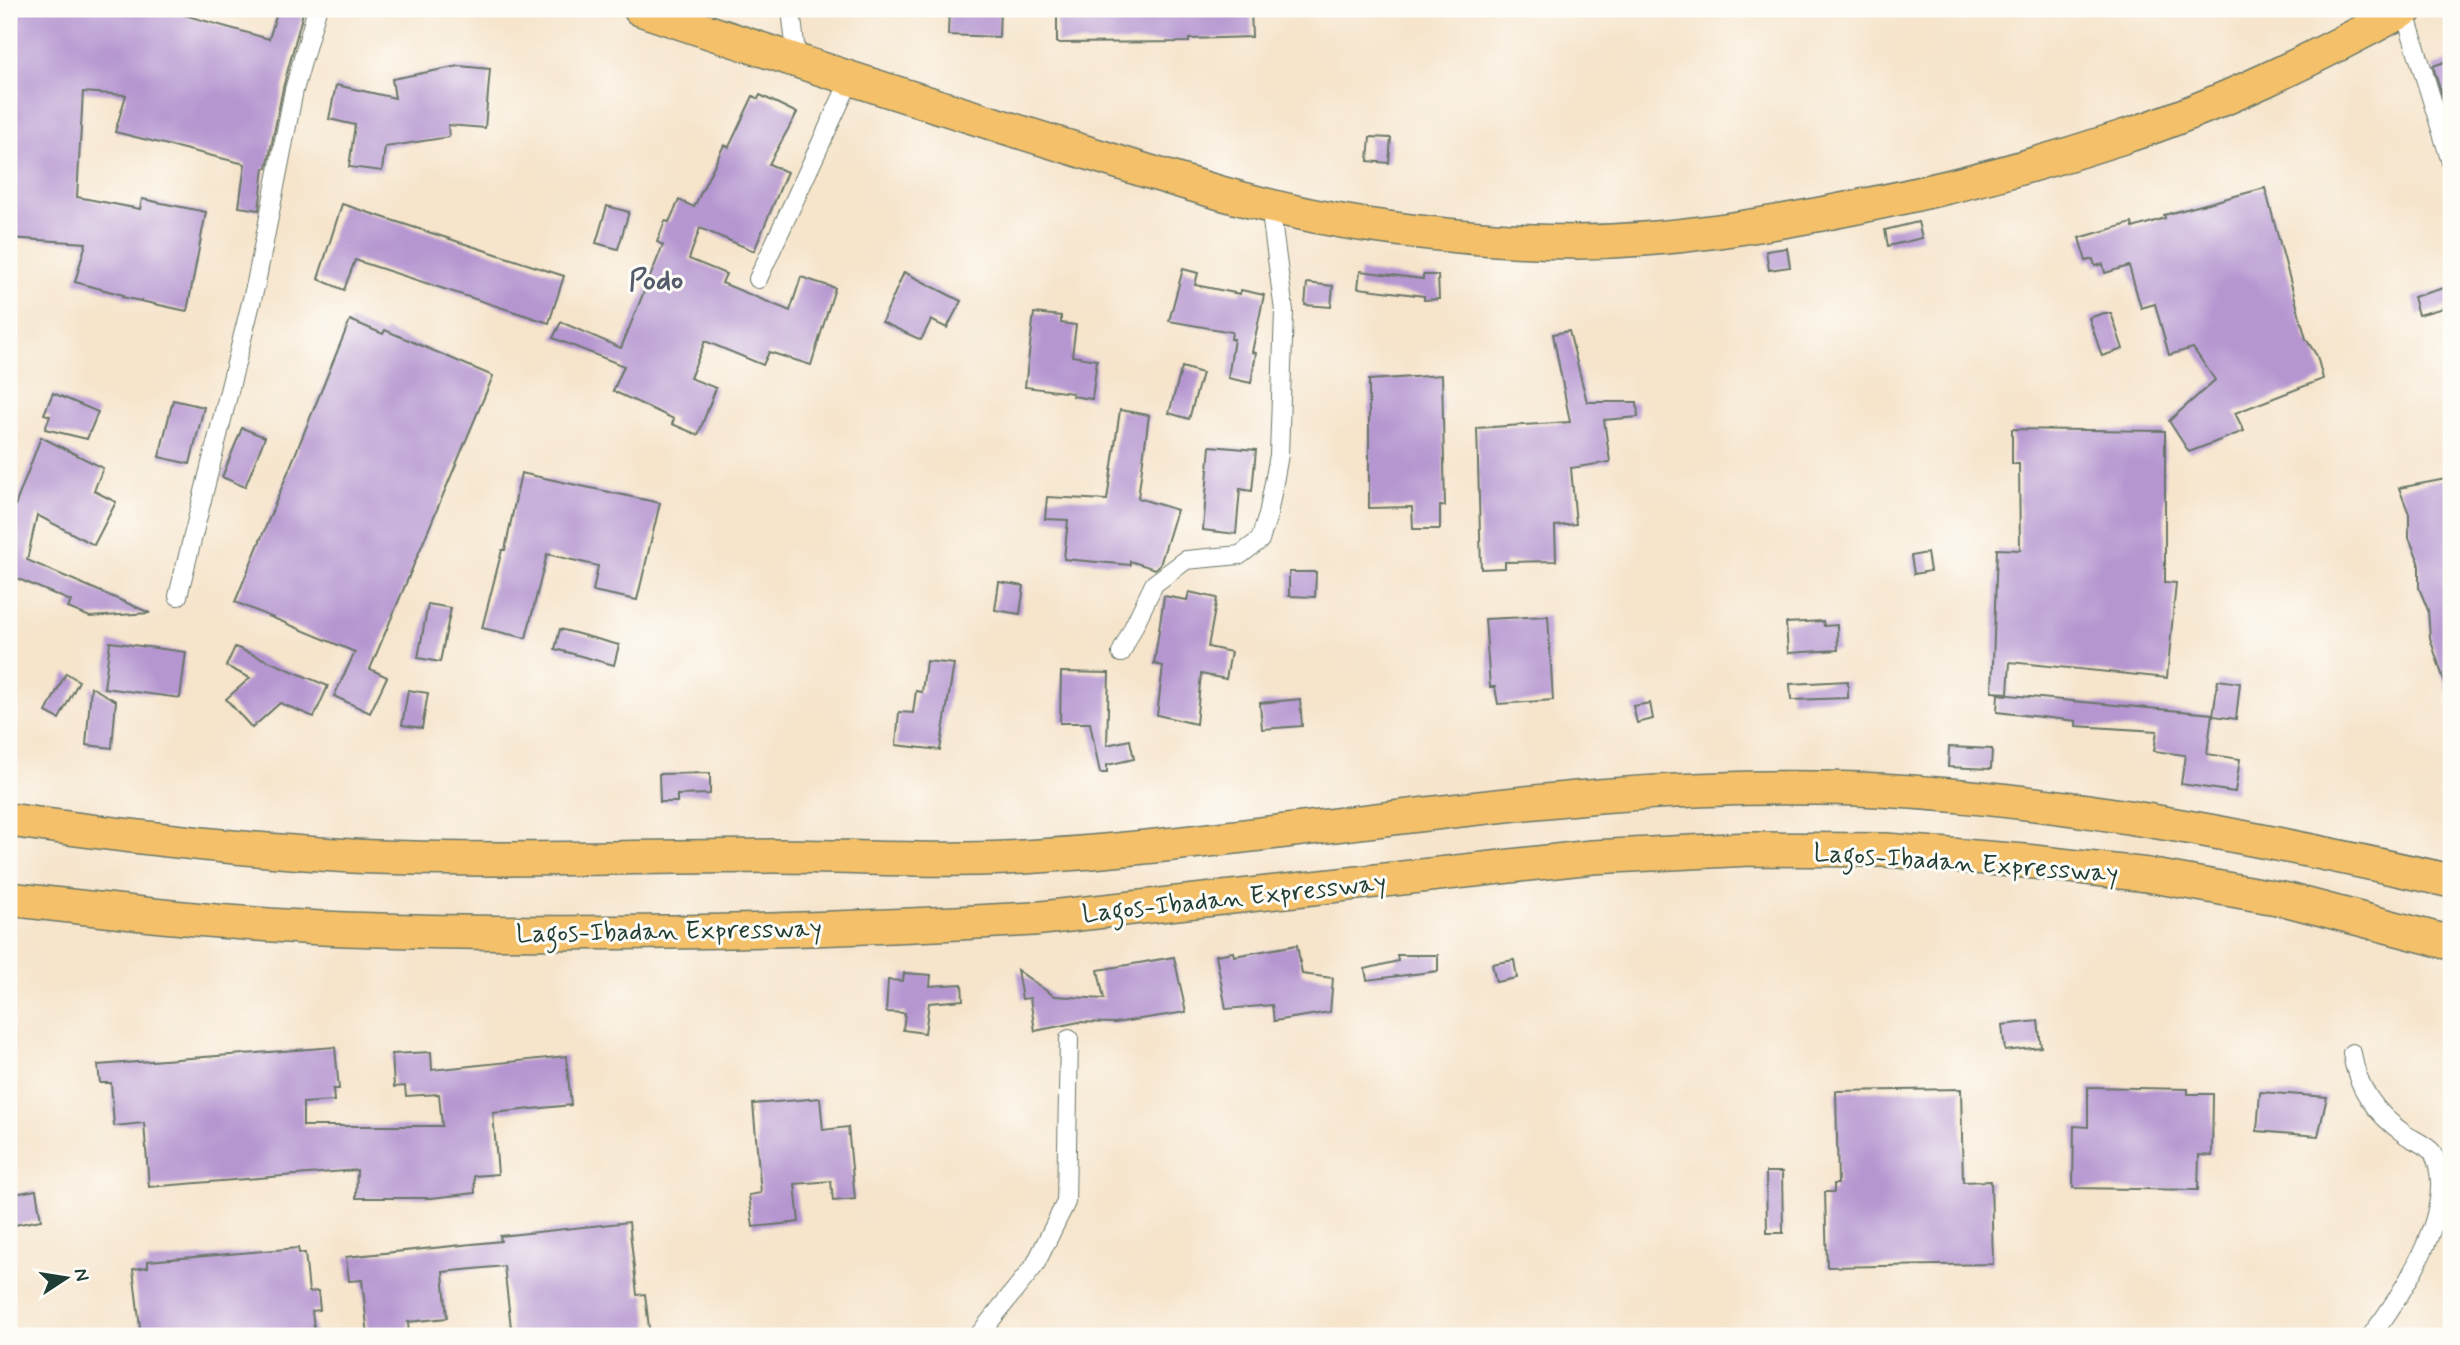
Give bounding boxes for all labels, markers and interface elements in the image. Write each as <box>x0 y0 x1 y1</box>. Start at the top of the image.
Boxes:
district label: Podo <box>629 261 683 300</box>
street label: Lagos-Ibadan Expressway <box>1812 836 2119 895</box>
street label: Lagos-Ibadan Expressway <box>1080 866 1388 935</box>
street label: Lagos-Ibadan Expressway <box>516 912 822 955</box>
north arrow <box>32 1244 102 1314</box>
text: N <box>68 1266 95 1284</box>

